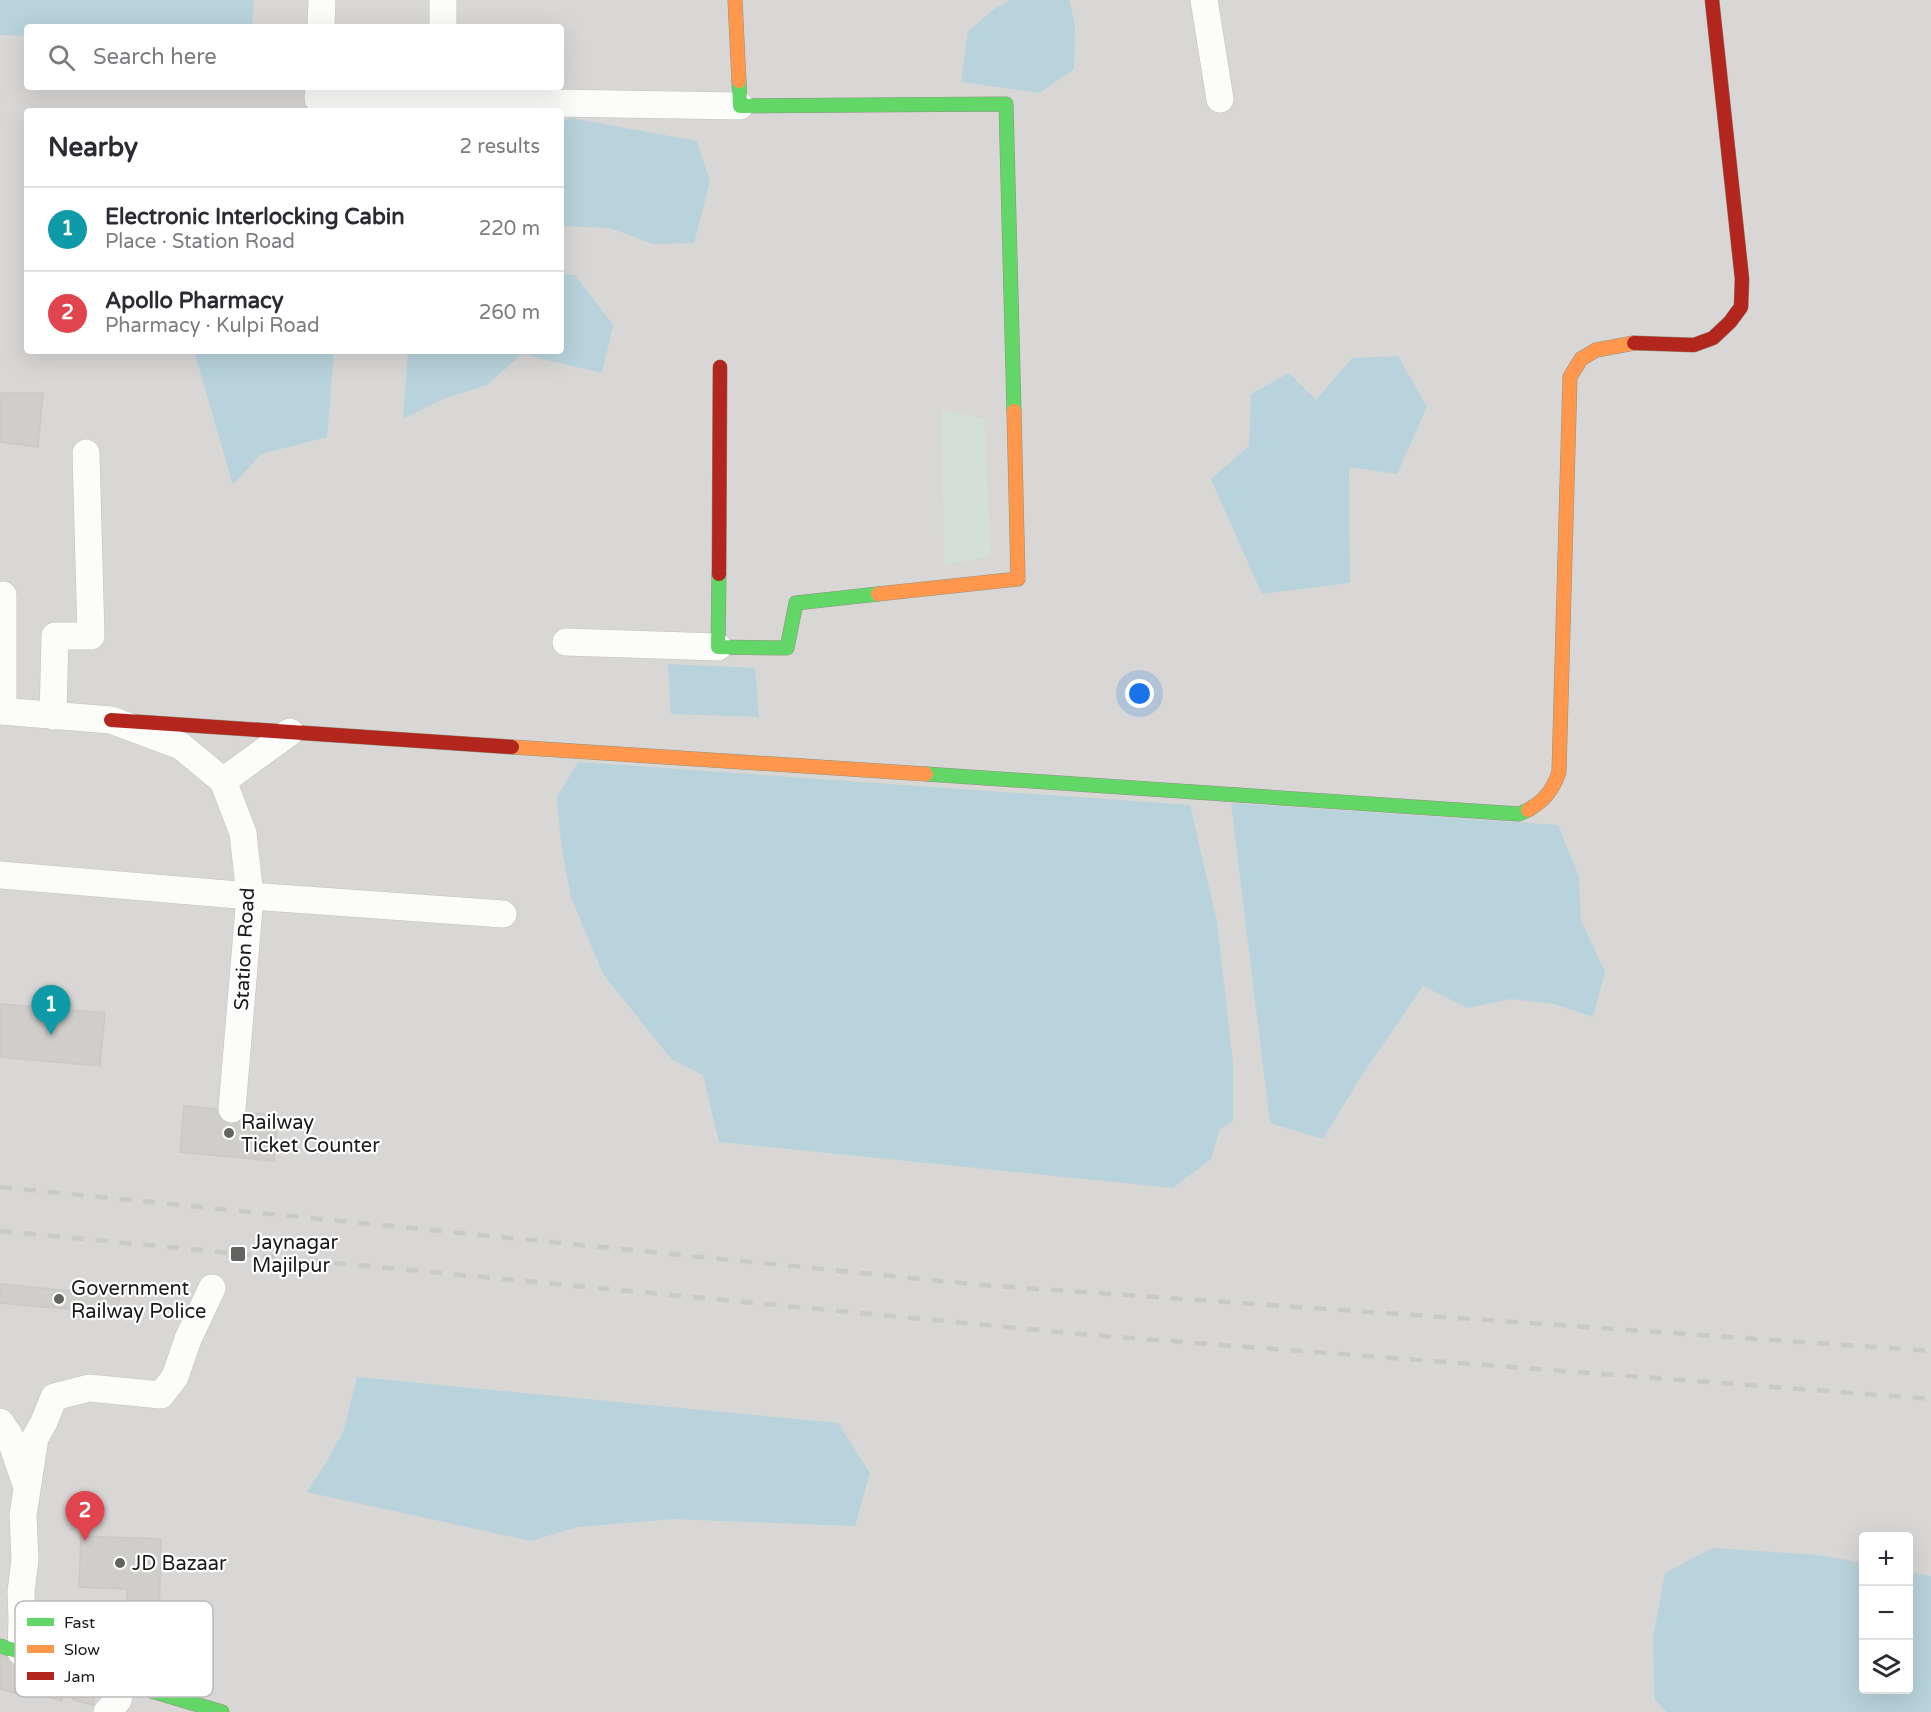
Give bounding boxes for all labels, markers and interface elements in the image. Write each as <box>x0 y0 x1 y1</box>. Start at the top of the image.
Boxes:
search box <box>24 24 564 90</box>
icon: search <box>45 41 78 74</box>
text: Search here <box>93 44 217 70</box>
text: Nearby <box>48 132 138 163</box>
text: 2 results <box>460 135 540 159</box>
text: Electronic Interlocking Cabin <box>105 204 405 230</box>
text: 1 <box>61 217 74 241</box>
text: 220 m <box>479 217 540 241</box>
text: Place · Station Road <box>105 230 295 254</box>
text: Apollo Pharmacy <box>105 288 284 314</box>
text: 2 <box>61 301 74 325</box>
text: 260 m <box>479 301 540 325</box>
text: Pharmacy · Kulpi Road <box>105 314 320 338</box>
your location <box>1125 679 1154 708</box>
street label: Station Road <box>230 887 260 1011</box>
pin: 1 <box>32 986 70 1035</box>
place label: Railway Ticket Counter <box>241 1111 380 1158</box>
marker: Railway Ticket Counter <box>222 1126 236 1140</box>
place label: Jaynagar Majilpur <box>252 1231 338 1278</box>
marker: Jaynagar Majilpur <box>229 1245 247 1263</box>
place label: Government Railway Police <box>71 1277 206 1324</box>
marker: Government Railway Police <box>52 1292 66 1306</box>
pin: 2 <box>66 1492 104 1541</box>
map controls <box>1859 1532 1913 1694</box>
button: + <box>1859 1532 1913 1586</box>
place label: JD Bazaar <box>132 1552 227 1576</box>
marker: JD Bazaar <box>113 1556 127 1570</box>
button: − <box>1859 1586 1913 1640</box>
legend <box>15 1601 213 1697</box>
text: Fast <box>64 1613 95 1633</box>
text: Slow <box>64 1640 100 1660</box>
button: layers <box>1859 1640 1913 1694</box>
text: Jam <box>64 1667 95 1687</box>

